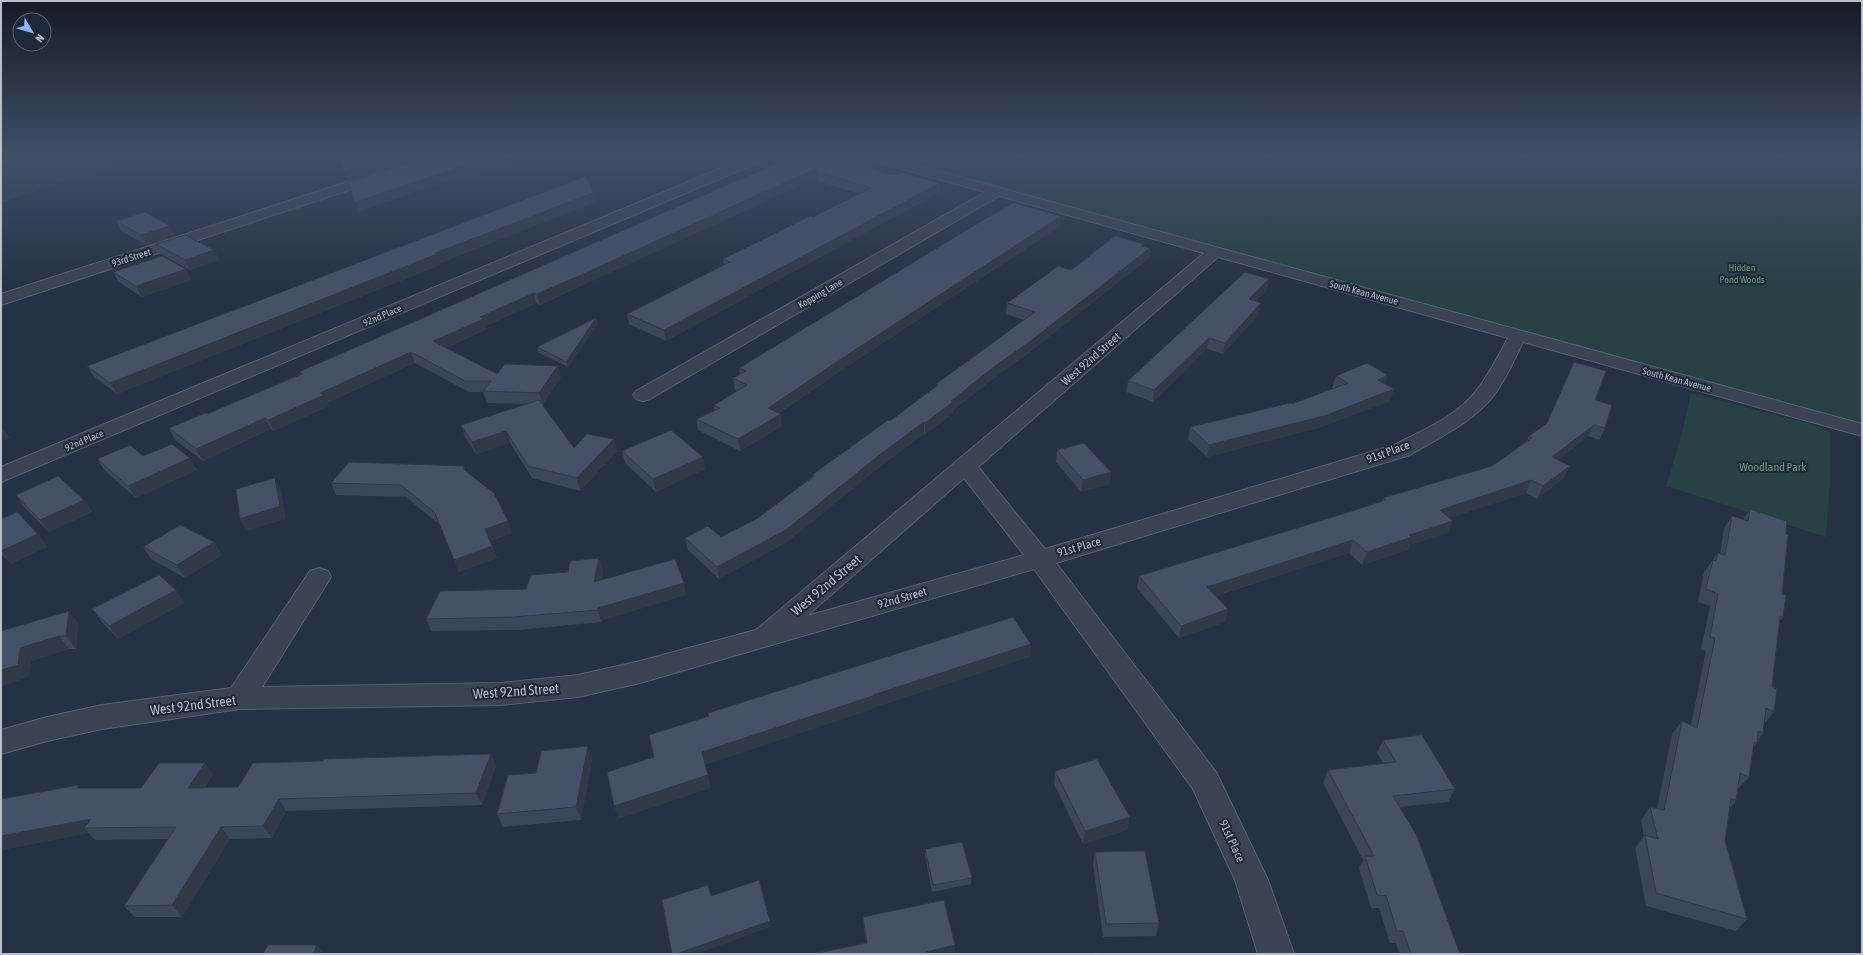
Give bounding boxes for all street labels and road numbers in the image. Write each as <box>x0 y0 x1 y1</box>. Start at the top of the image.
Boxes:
street label: 93rd Street <box>110 246 152 269</box>
street label: Kopping Lane <box>796 276 845 311</box>
street label: South Kean Avenue <box>1328 278 1400 307</box>
street label: 92nd Place <box>361 302 404 328</box>
street label: West 92nd Street <box>1059 329 1124 389</box>
street label: South Kean Avenue <box>1641 365 1713 394</box>
street label: 92nd Place <box>63 427 106 453</box>
street label: 91st Place <box>1364 438 1412 466</box>
street label: 91st Place <box>1055 534 1103 560</box>
street label: West 92nd Street <box>788 551 864 619</box>
street label: 92nd Street <box>876 584 929 612</box>
street label: West 92nd Street <box>472 680 560 702</box>
street label: West 92nd Street <box>149 692 237 718</box>
street label: 91st Place <box>1216 818 1248 864</box>

